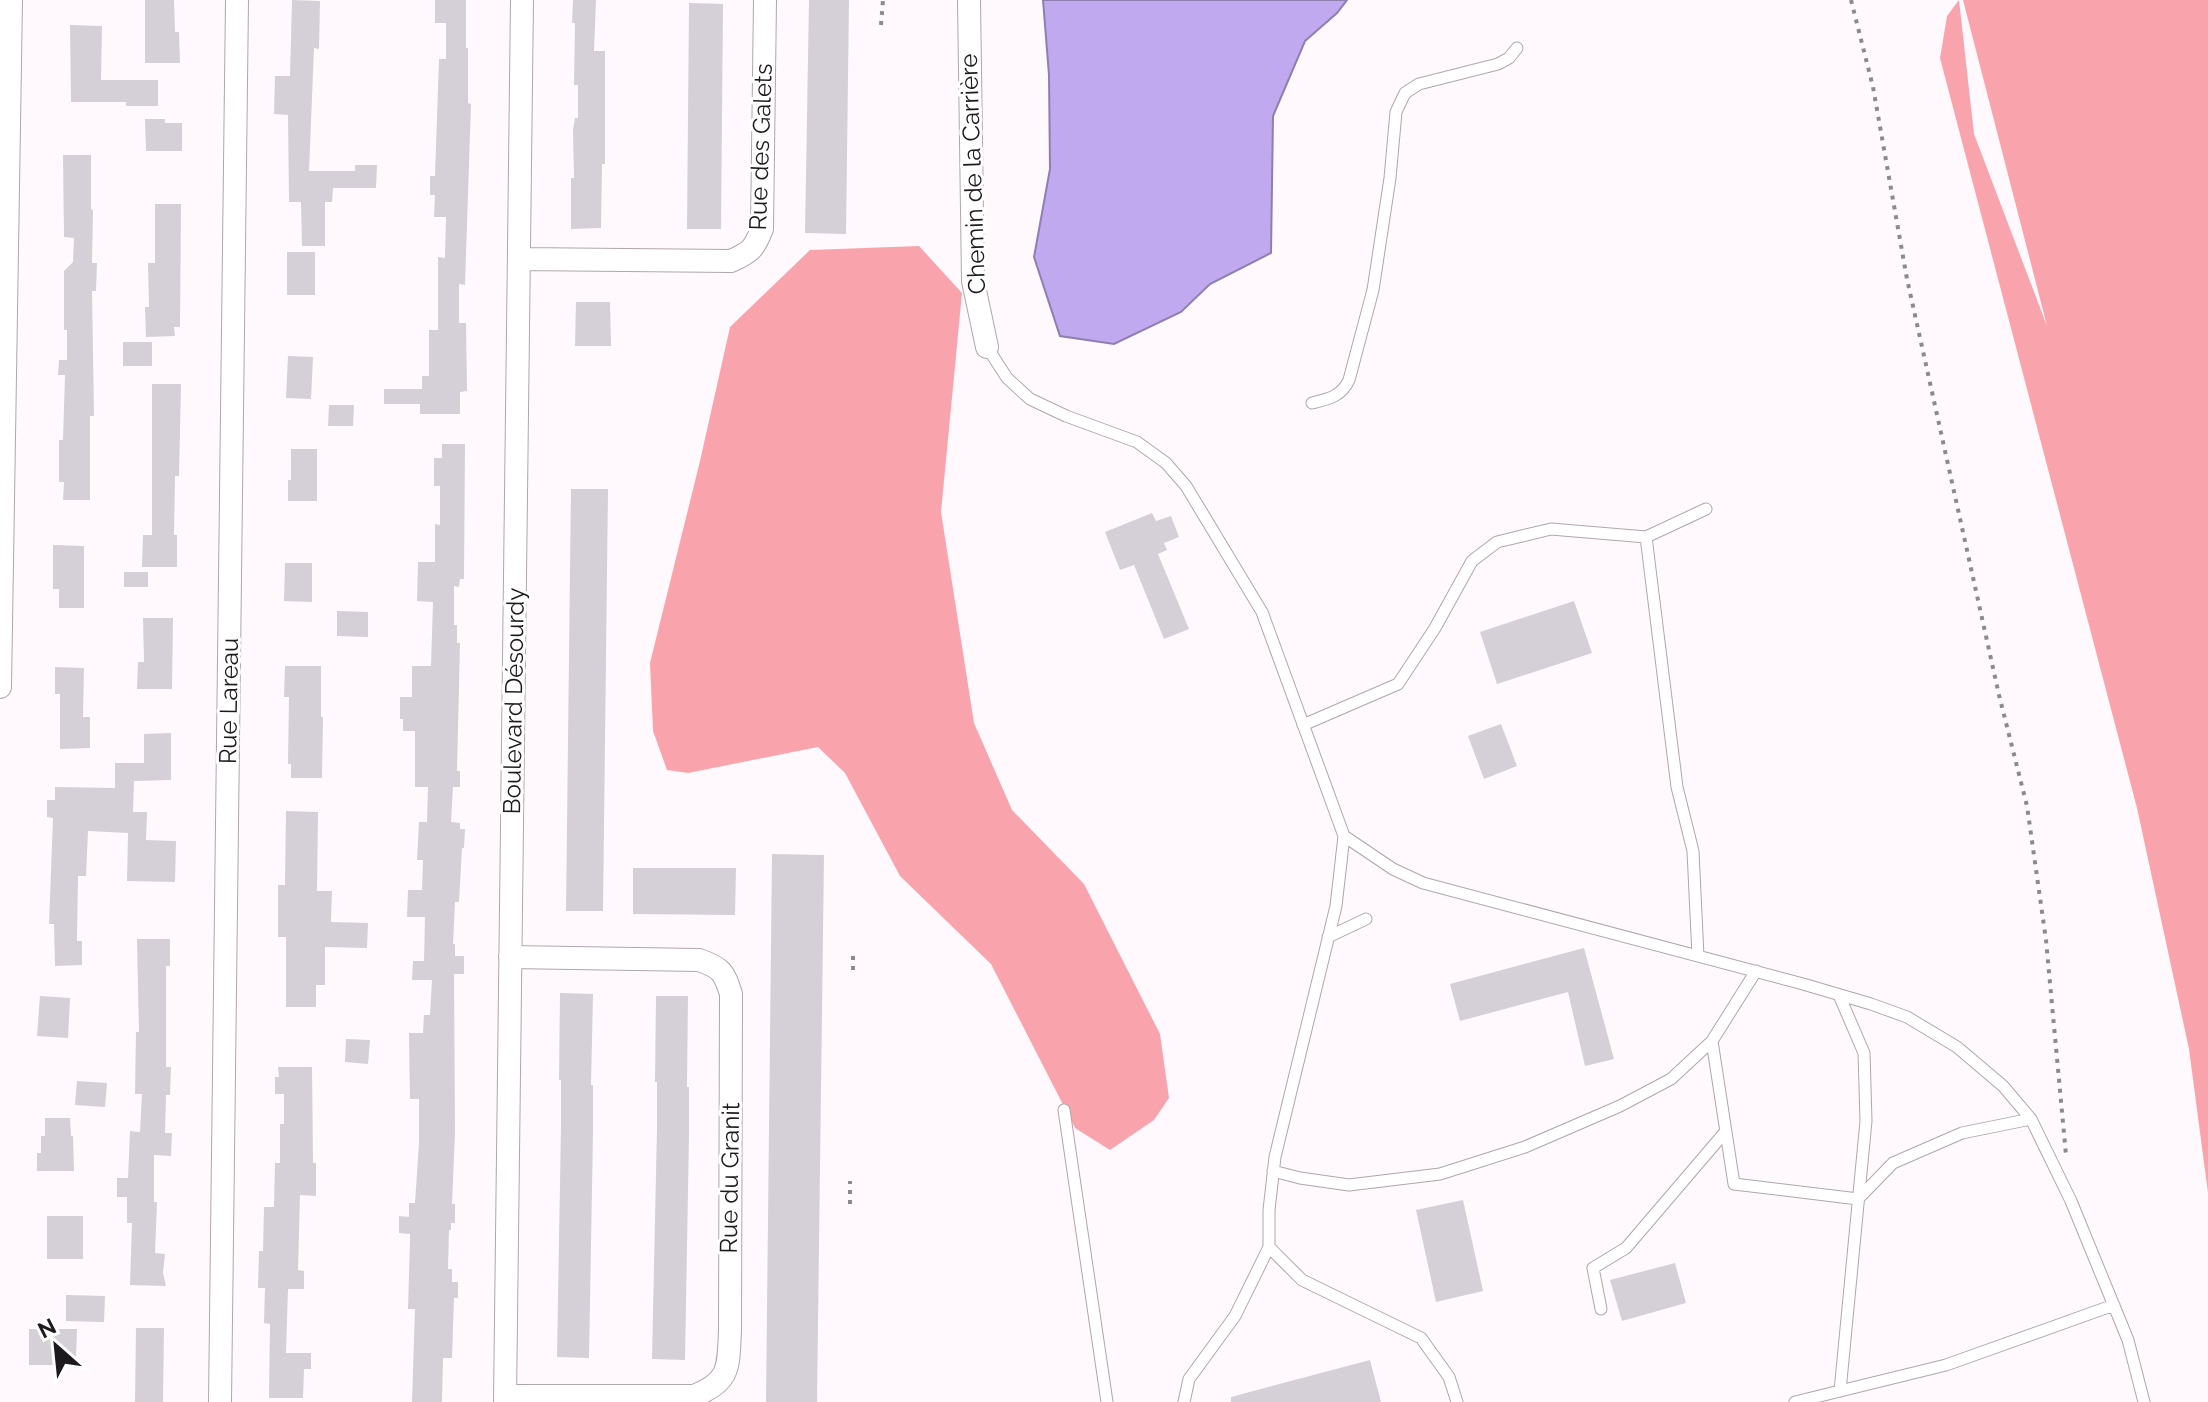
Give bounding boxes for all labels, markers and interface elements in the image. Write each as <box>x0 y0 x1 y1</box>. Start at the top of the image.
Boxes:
street label: Chemin de la Carrière <box>954 53 991 295</box>
street label: Rue des Galets <box>743 63 778 231</box>
street label: Boulevard Désourdy <box>497 587 530 815</box>
street label: Rue Lareau <box>213 638 244 764</box>
street label: Rue du Granit <box>714 1102 745 1254</box>
north arrow <box>16 1306 96 1386</box>
text: N <box>34 1313 60 1344</box>

